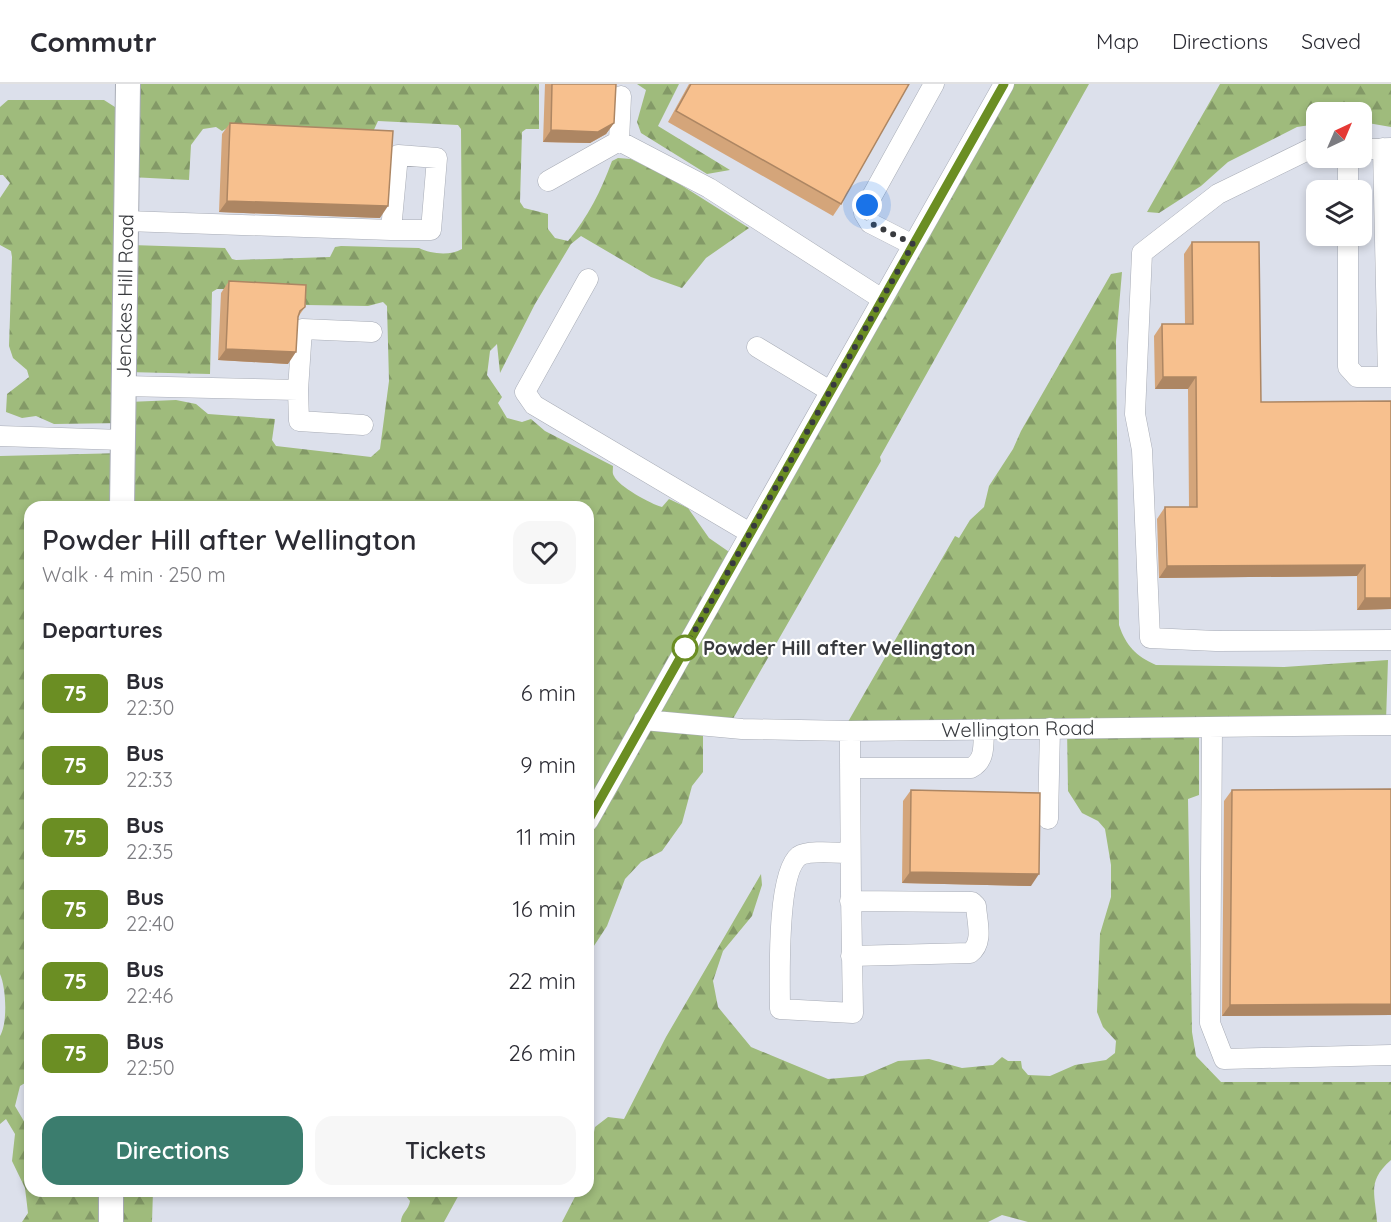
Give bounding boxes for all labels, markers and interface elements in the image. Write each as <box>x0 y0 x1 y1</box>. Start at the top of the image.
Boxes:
text: Commutr <box>30 24 157 59</box>
text: Map <box>1096 28 1139 54</box>
text: Directions <box>1172 28 1268 54</box>
text: Saved <box>1301 28 1361 54</box>
north arrow <box>1306 102 1372 168</box>
map controls <box>1306 102 1372 246</box>
button: layers <box>1306 180 1372 246</box>
your location <box>852 190 882 220</box>
street label: Jenckes Hill Road <box>111 214 138 378</box>
button: heart <box>513 521 576 584</box>
text: Powder Hill after Wellington <box>42 522 417 557</box>
text: Walk · 4 min · 250 m <box>42 562 226 587</box>
text: Departures <box>42 616 163 644</box>
marker: Powder Hill after Wellington <box>672 635 698 661</box>
place label: Powder Hill after Wellington <box>703 635 975 660</box>
text: Bus <box>126 667 164 695</box>
text: 6 min <box>521 679 576 707</box>
text: 75 <box>63 680 87 706</box>
text: 22:30 <box>126 695 174 720</box>
street label: Wellington Road <box>941 715 1095 742</box>
text: Bus <box>126 739 164 767</box>
text: 9 min <box>520 751 576 779</box>
text: 75 <box>63 752 87 778</box>
text: 22:33 <box>126 767 173 792</box>
text: Bus <box>126 811 164 839</box>
text: 11 min <box>516 823 576 851</box>
text: 75 <box>63 824 87 850</box>
text: 22:35 <box>126 839 173 864</box>
text: Bus <box>126 883 164 911</box>
text: 16 min <box>513 895 576 923</box>
text: 75 <box>63 896 87 922</box>
text: 22:40 <box>126 911 174 936</box>
text: Bus <box>126 955 164 983</box>
text: 22 min <box>508 967 576 995</box>
text: 75 <box>63 968 87 994</box>
text: 22:46 <box>126 983 173 1008</box>
text: Bus <box>126 1027 164 1055</box>
text: 26 min <box>508 1039 576 1067</box>
text: 75 <box>63 1040 87 1066</box>
text: 22:50 <box>126 1055 175 1080</box>
button: Directions <box>42 1116 303 1185</box>
button: Tickets <box>315 1116 576 1185</box>

